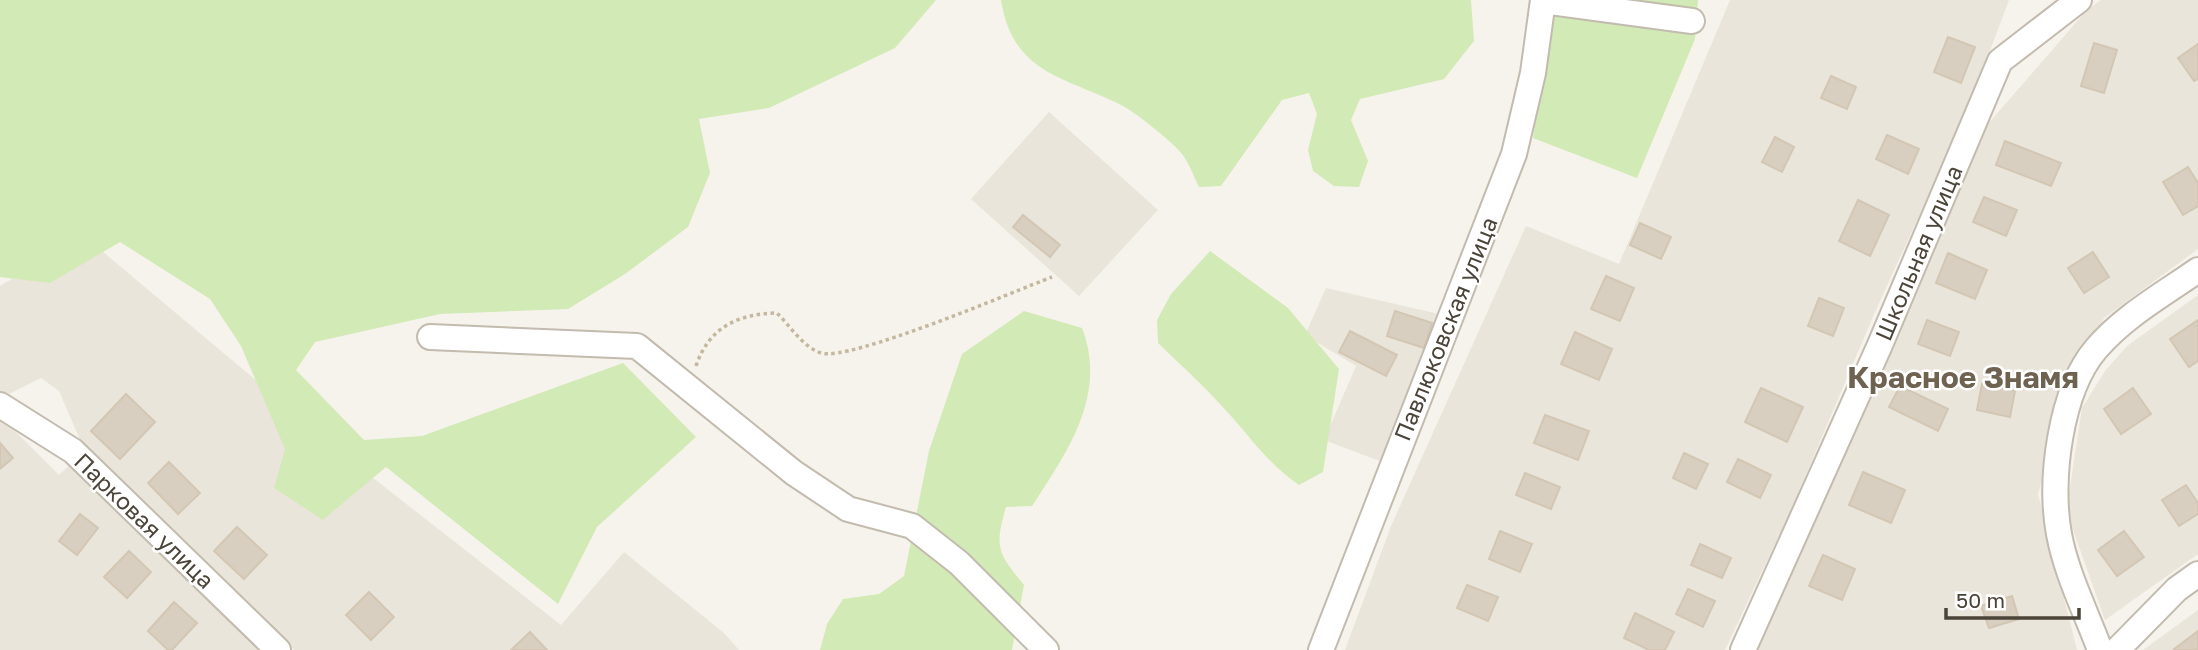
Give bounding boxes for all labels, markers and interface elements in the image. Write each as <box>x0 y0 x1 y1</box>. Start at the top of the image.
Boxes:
street label: Школьная улица <box>1869 161 1968 344</box>
street label: Павлюковская улица <box>1387 213 1503 445</box>
district label: Красное Знамя <box>1847 359 2079 395</box>
street label: Парковая улица <box>69 447 220 594</box>
scale bar <box>1946 576 2079 620</box>
text: 50 m <box>1956 587 2005 613</box>

